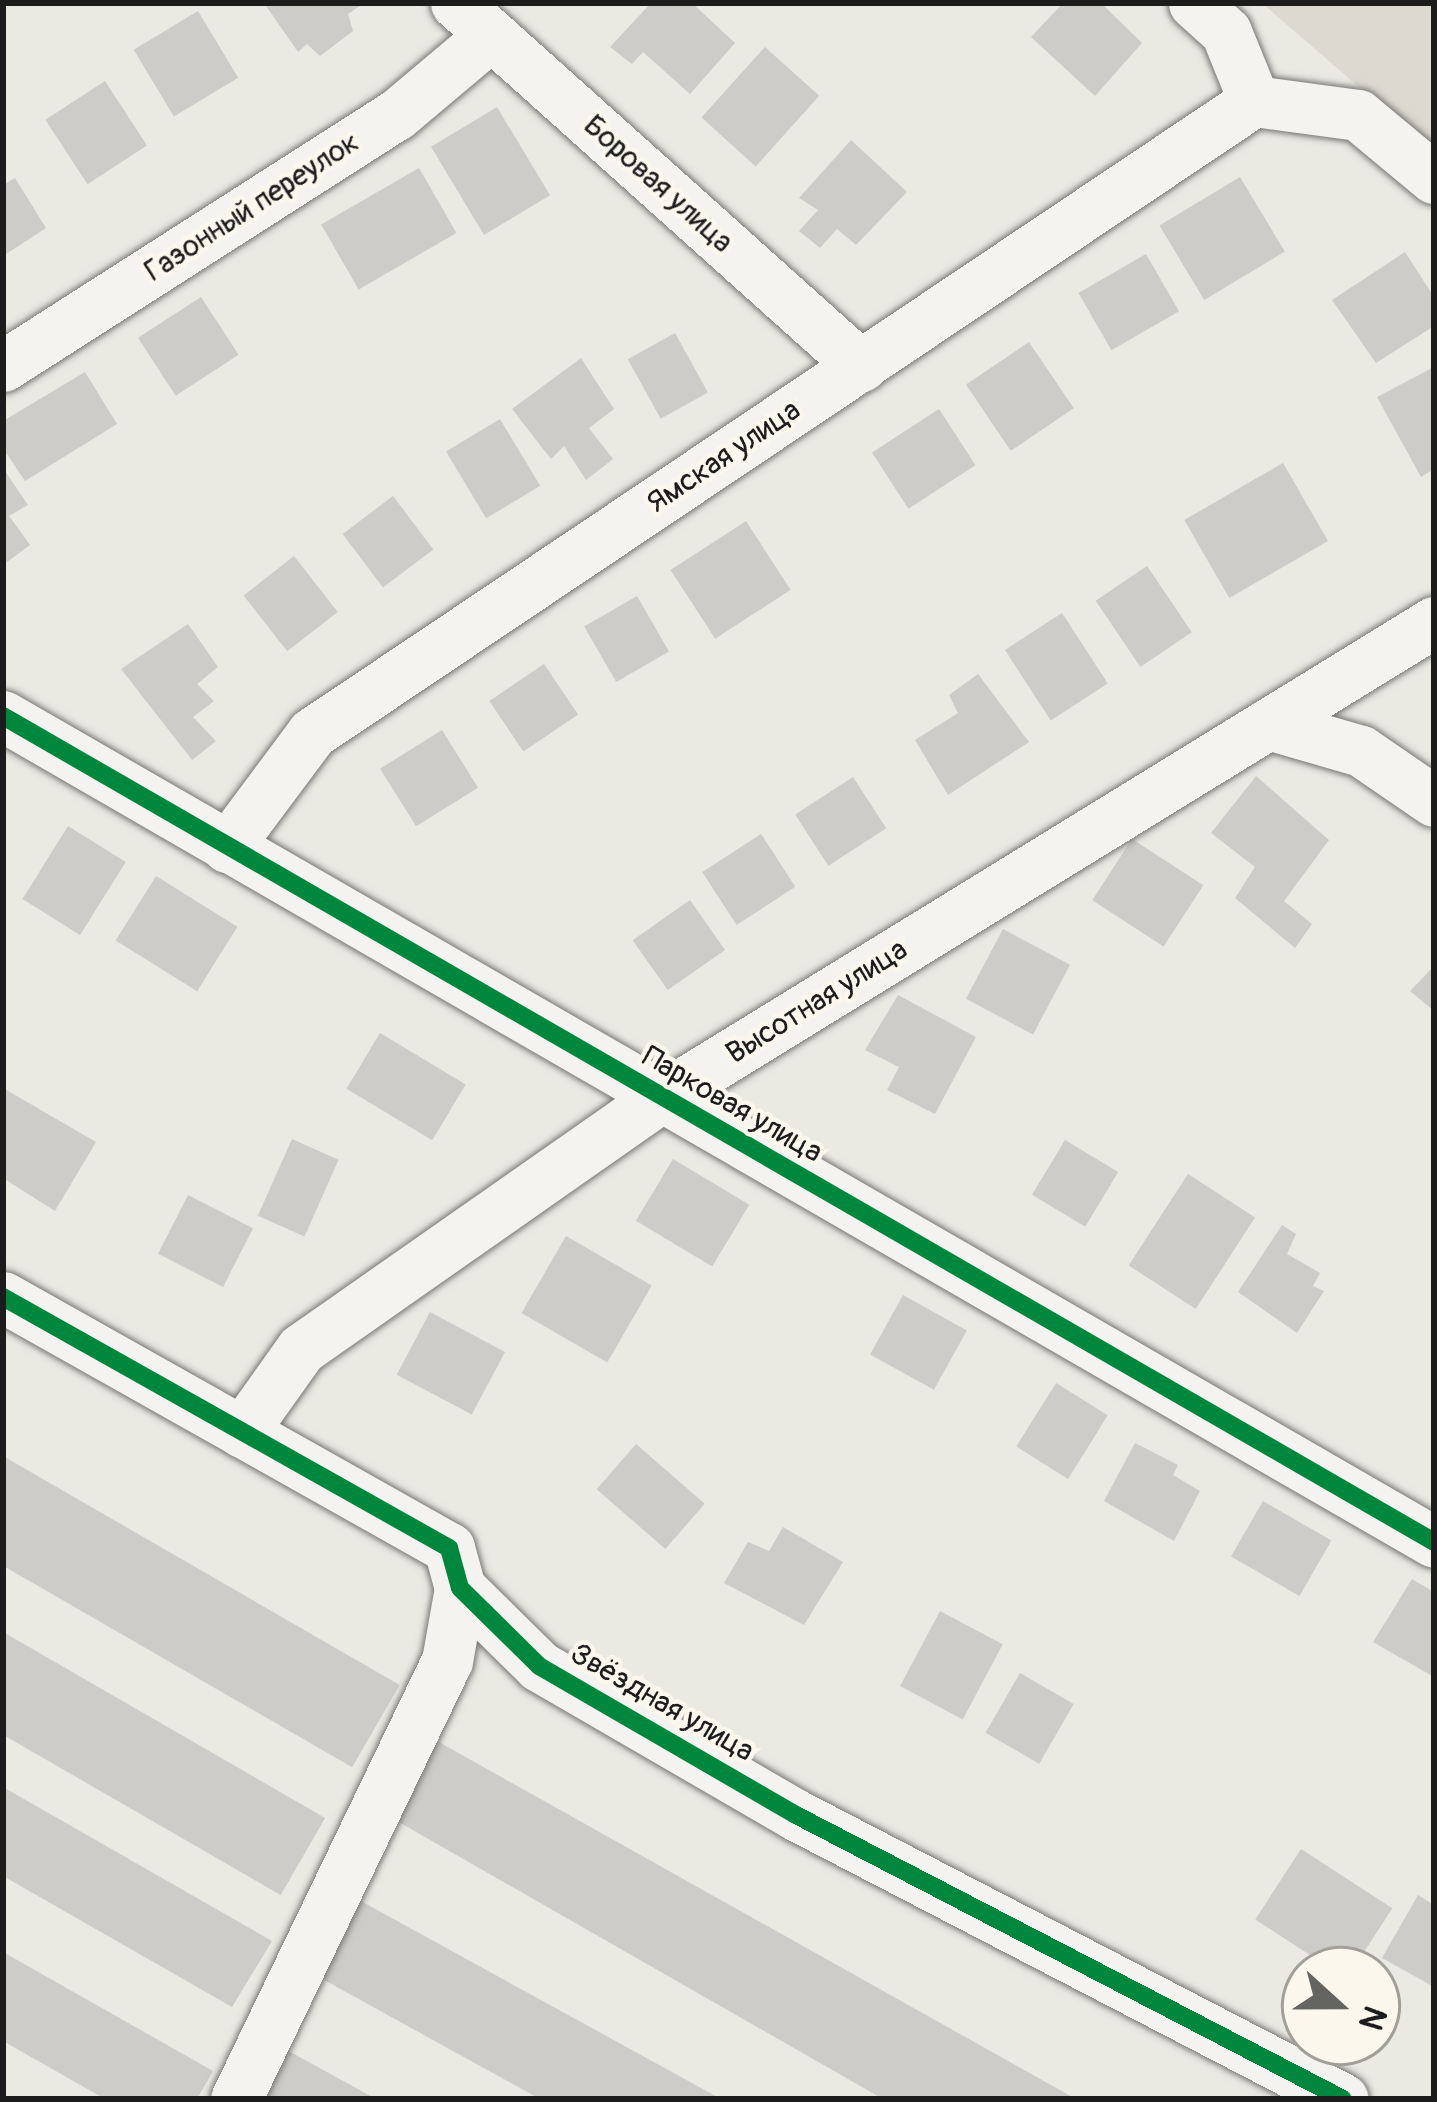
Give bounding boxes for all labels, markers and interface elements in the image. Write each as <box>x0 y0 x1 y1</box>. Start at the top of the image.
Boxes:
street label: Боровая улица <box>576 108 740 260</box>
street label: Газонный переулок <box>138 124 366 290</box>
street label: Ямская улица <box>641 393 807 521</box>
street label: Высотная улица <box>720 932 914 1072</box>
street label: Парковая улица <box>636 1039 828 1171</box>
street label: Звёздная улица <box>564 1636 760 1770</box>
north arrow <box>1281 1946 1401 2066</box>
text: N <box>1349 2000 1395 2036</box>

